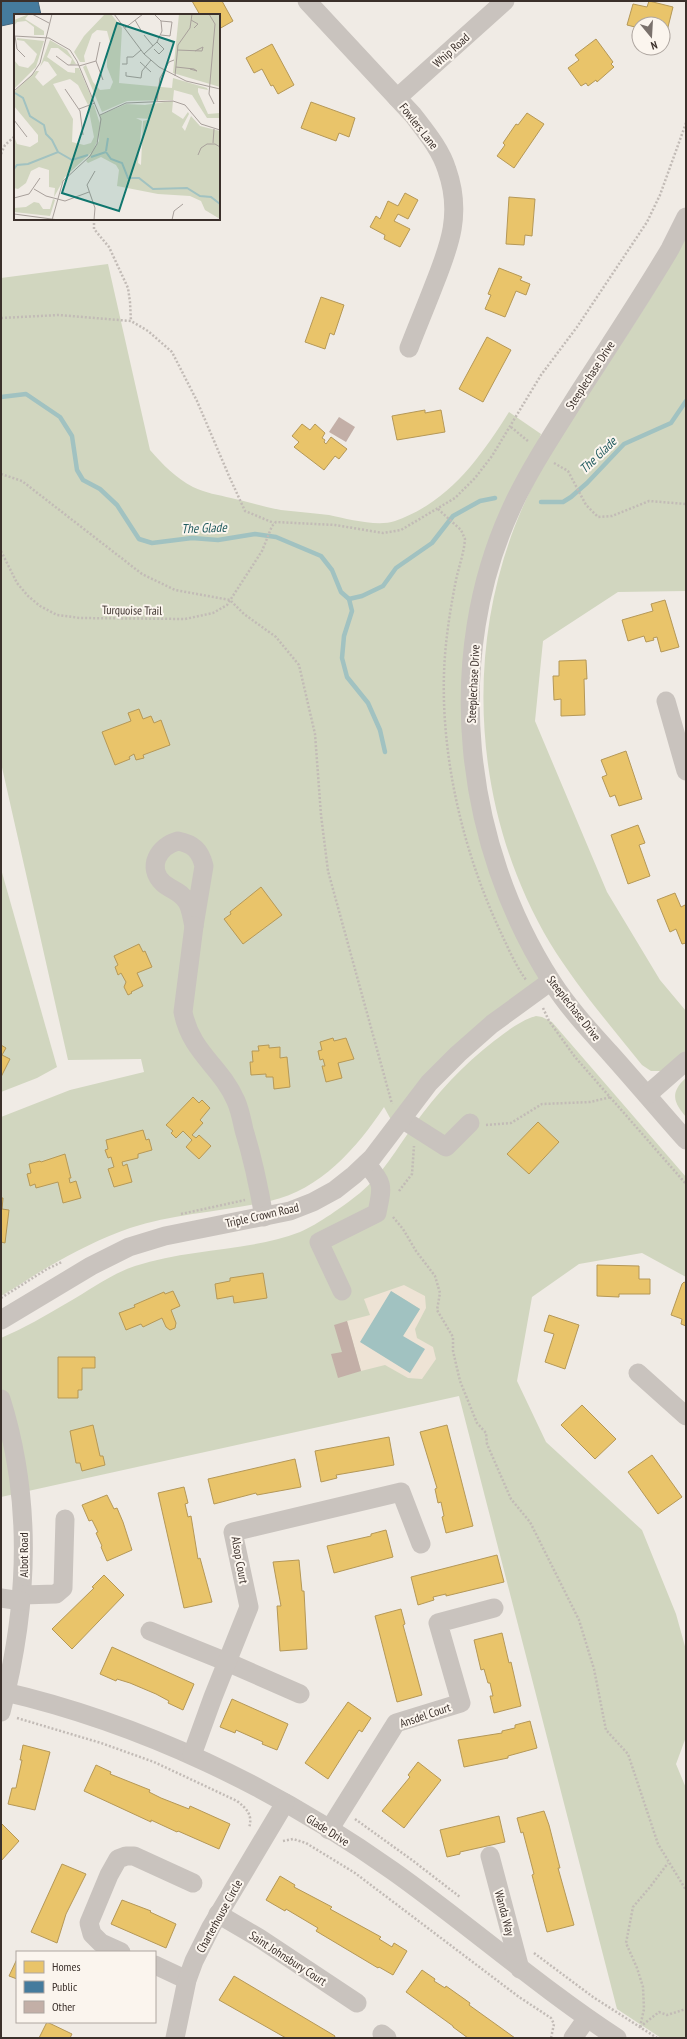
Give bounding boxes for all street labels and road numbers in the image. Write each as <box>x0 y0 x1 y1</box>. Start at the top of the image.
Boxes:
street label: Whip Road <box>430 30 472 70</box>
street label: Fowlers Lane <box>396 100 442 152</box>
street label: Steeplechase Drive <box>562 338 618 412</box>
street label: Turquoise Trail <box>102 602 162 618</box>
street label: Steeplechase Drive <box>463 644 483 724</box>
street label: Steeplechase Drive <box>544 972 604 1044</box>
street label: Triple Crown Road <box>224 1199 300 1231</box>
street label: Albot Road <box>16 1532 31 1578</box>
street label: Alsop Court <box>228 1535 252 1586</box>
street label: Ansdel Court <box>398 1699 453 1731</box>
street label: Glade Drive <box>304 1811 352 1849</box>
street label: Charterhouse Circle <box>193 1877 245 1955</box>
street label: Wanda Way <box>492 1888 518 1938</box>
street label: Saint Johnsbury Court <box>247 1927 330 1989</box>

